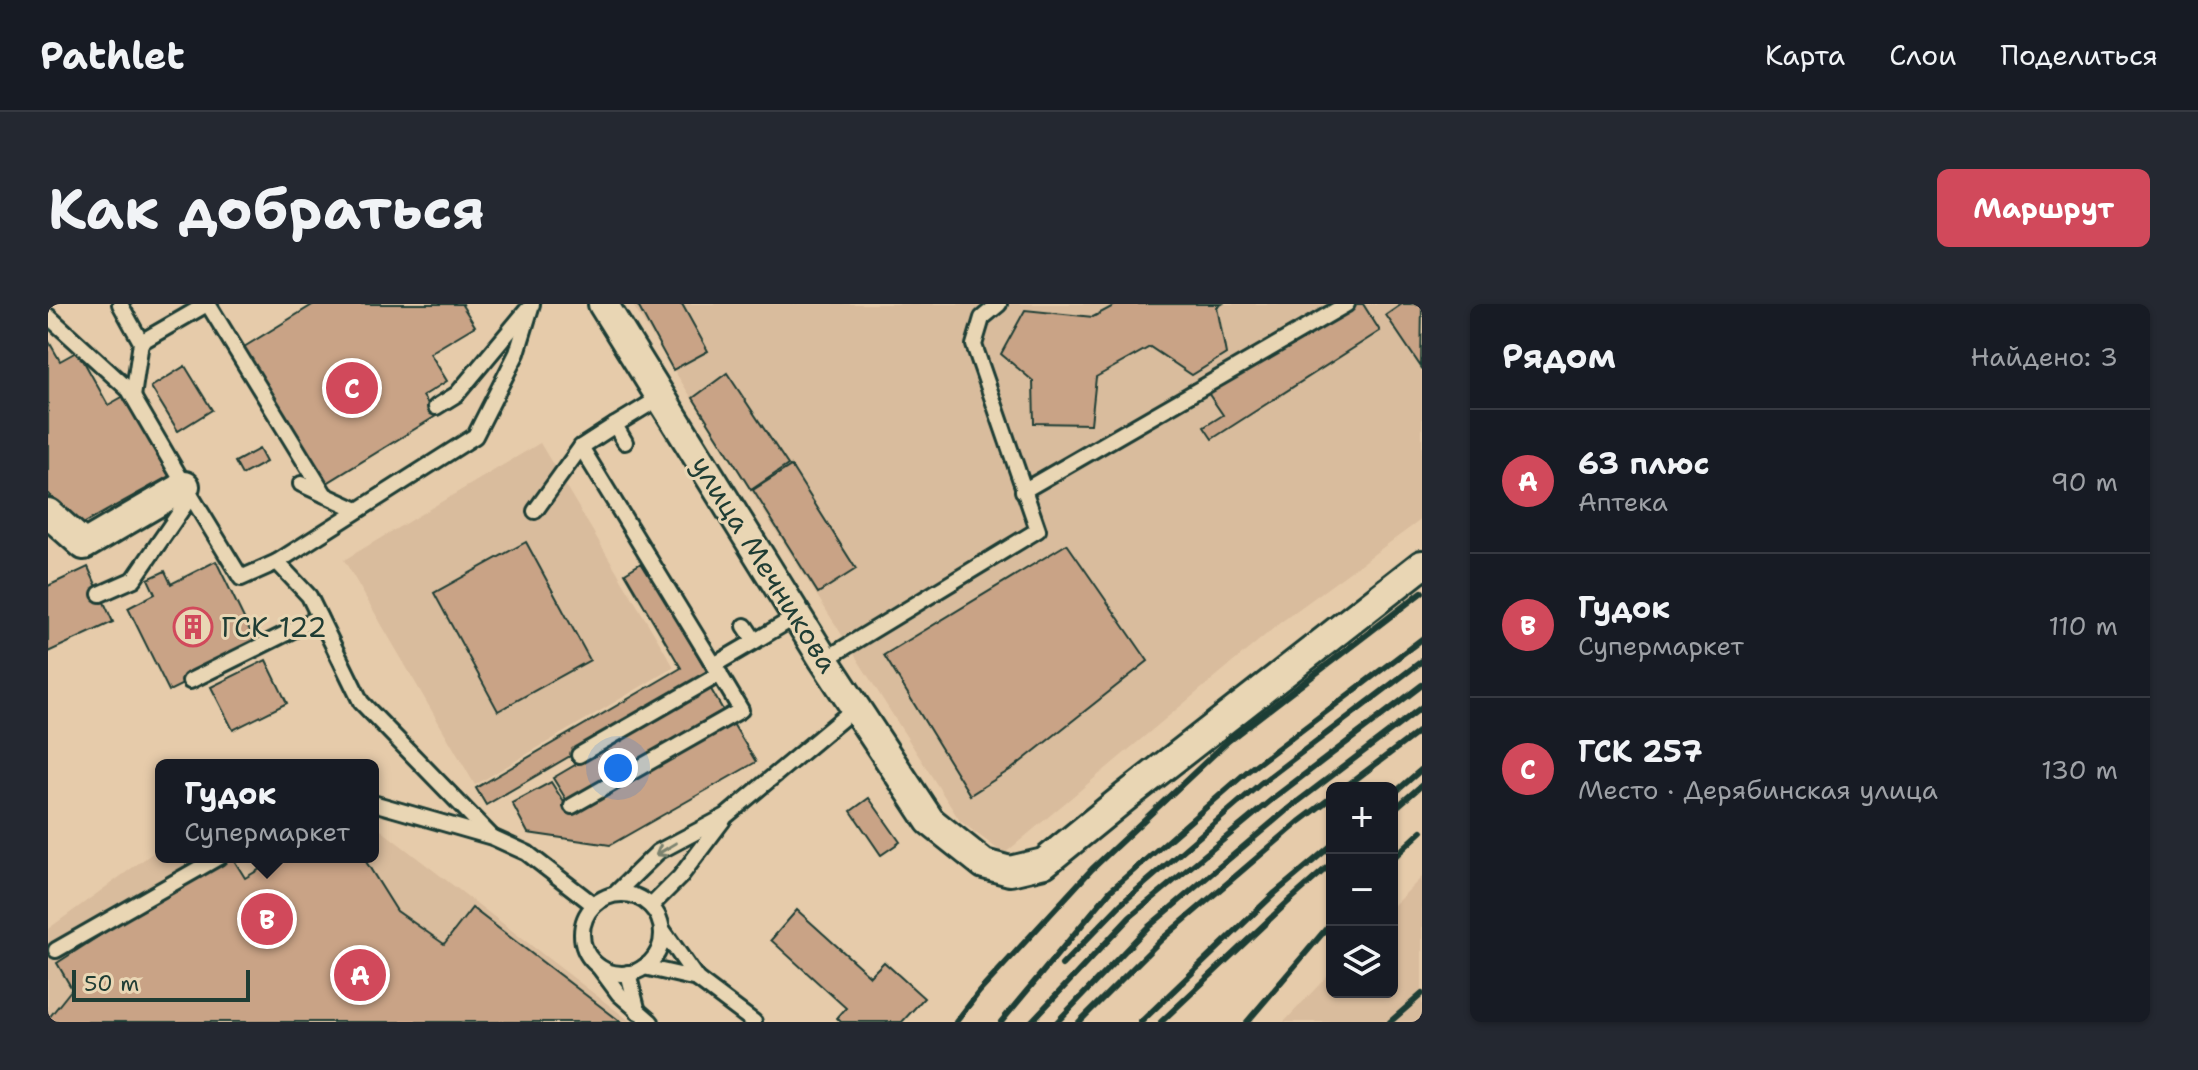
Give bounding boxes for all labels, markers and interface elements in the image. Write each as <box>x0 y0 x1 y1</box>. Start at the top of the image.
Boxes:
text: Pathlet <box>40 30 185 81</box>
text: Карта <box>1765 36 1845 74</box>
text: Слои <box>1889 36 1956 74</box>
text: Поделиться <box>2000 36 2158 74</box>
button: Маршрут <box>1937 169 2150 247</box>
text: Как добраться <box>48 171 485 246</box>
text: Рядом <box>1502 333 1616 379</box>
text: Найдено: 3 <box>1971 339 2118 374</box>
pin: C <box>326 358 378 418</box>
text: 63 плюс <box>1578 443 1710 484</box>
street label: улица Мечникова <box>683 448 847 680</box>
text: A <box>1518 464 1538 499</box>
text: 90 m <box>2051 464 2118 499</box>
text: Аптека <box>1578 484 1668 519</box>
text: Гудок <box>1578 587 1670 628</box>
building icon: ГСК 122 <box>172 606 214 648</box>
place label: ГСК 122 <box>221 608 327 646</box>
text: B <box>1520 608 1536 643</box>
text: 110 m <box>2048 608 2118 643</box>
text: Супермаркет <box>1578 628 1744 663</box>
text: ГСК 257 <box>1578 731 1702 772</box>
your location <box>598 748 638 788</box>
text: C <box>1520 752 1536 787</box>
text: 130 m <box>2041 752 2118 787</box>
popup <box>155 759 379 863</box>
text: Место · Дерябинская улица <box>1578 772 1938 807</box>
text: Гудок <box>184 773 276 814</box>
map controls <box>1326 782 1398 998</box>
button: + <box>1326 782 1398 854</box>
text: Супермаркет <box>184 814 350 849</box>
one-way arrow <box>655 841 678 857</box>
button: − <box>1326 854 1398 926</box>
pin: B <box>241 889 293 949</box>
button: layers <box>1326 926 1398 998</box>
pin: A <box>334 945 386 1005</box>
scale bar <box>72 966 250 1002</box>
text: 50 m <box>84 969 139 998</box>

